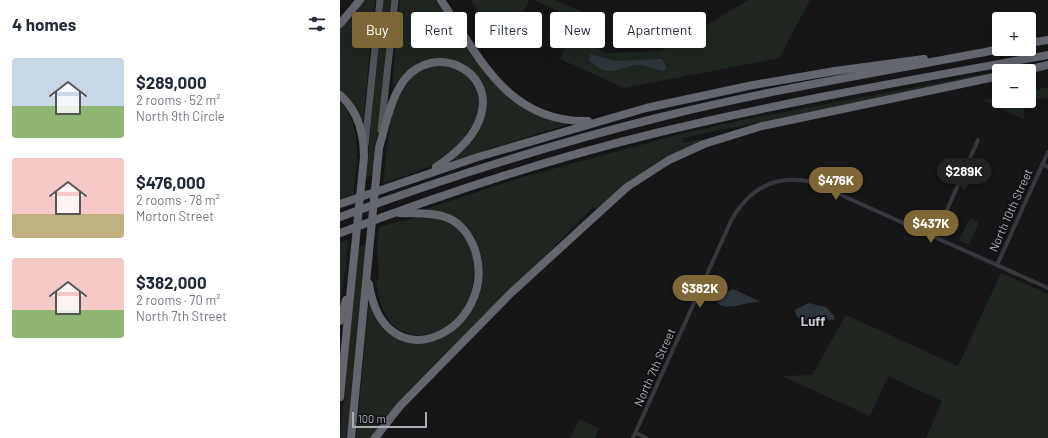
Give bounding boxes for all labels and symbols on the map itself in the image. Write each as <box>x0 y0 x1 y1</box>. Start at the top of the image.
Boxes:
pin: $289K <box>936 158 992 192</box>
street label: North 10th Street <box>985 166 1035 254</box>
pin: $476K <box>808 167 864 201</box>
pin: $437K <box>903 210 959 244</box>
pin: $382K <box>672 275 728 309</box>
district label: Luff <box>801 313 825 329</box>
street label: North 7th Street <box>630 326 678 408</box>
scale bar <box>352 410 427 429</box>

